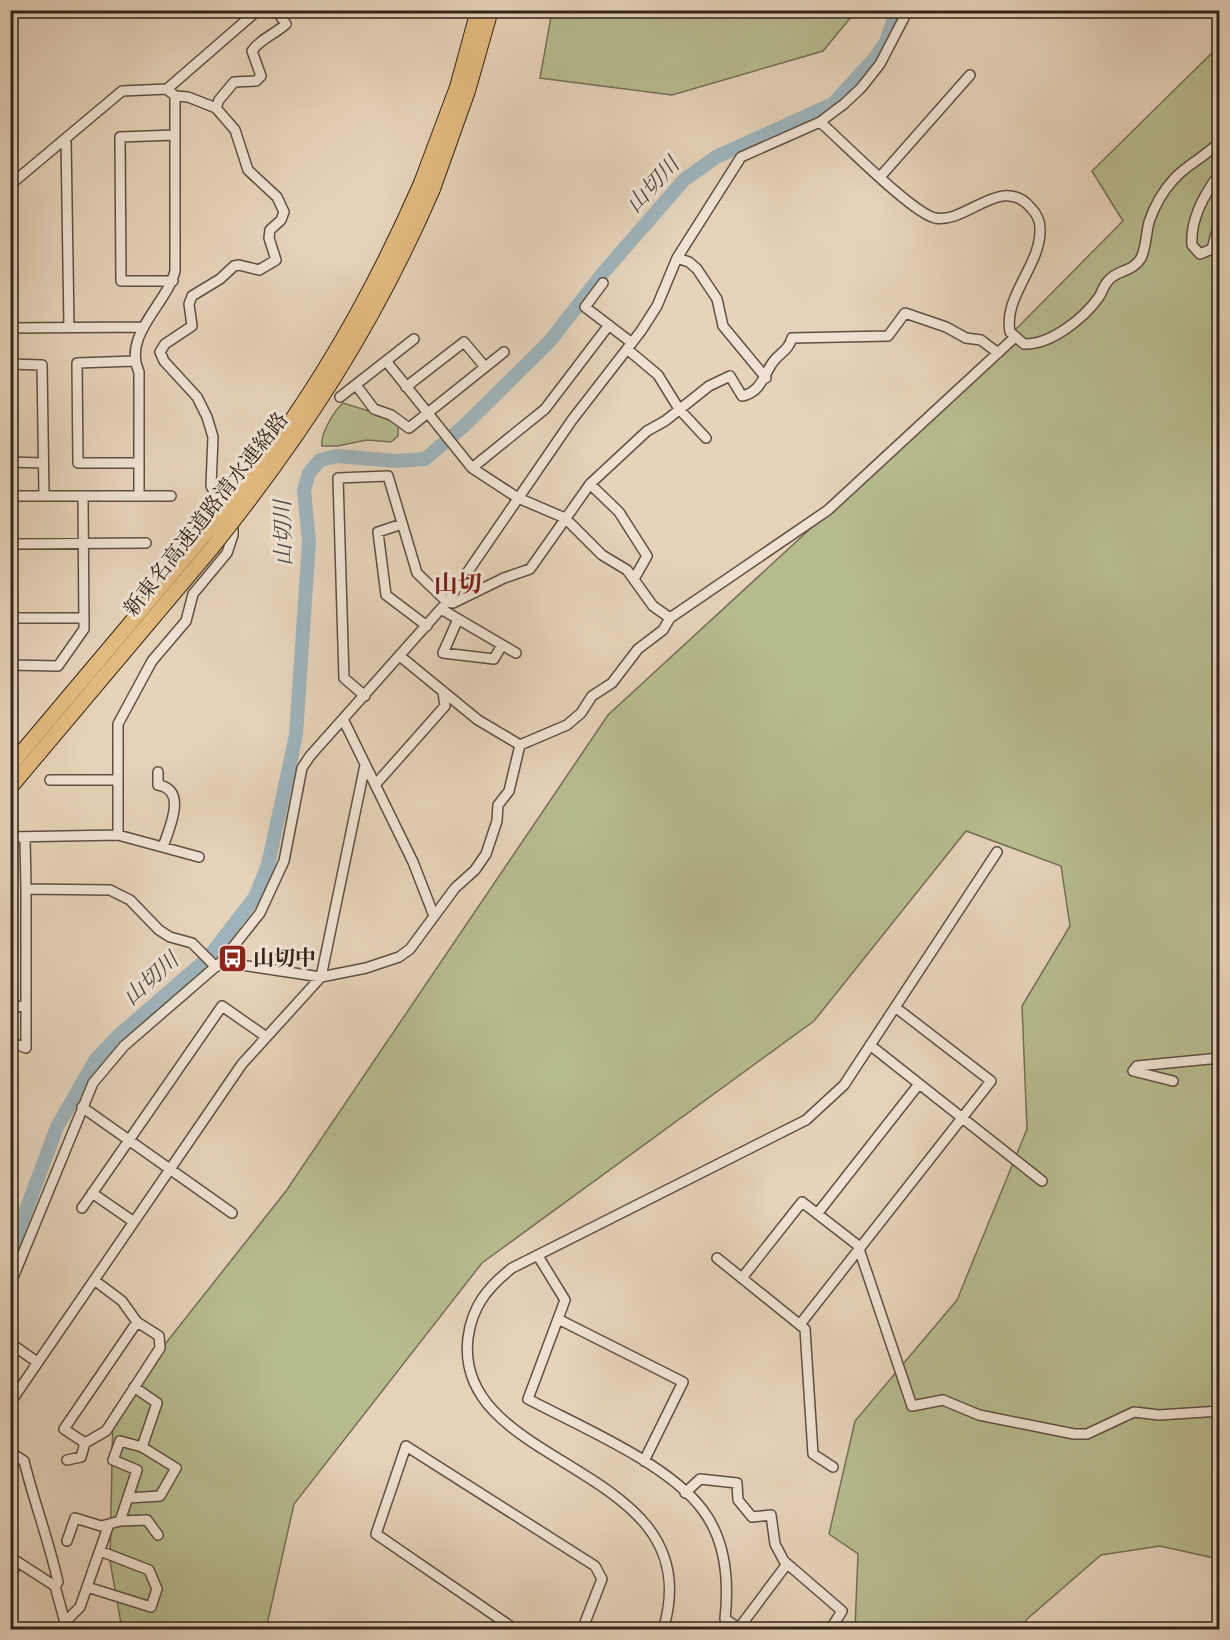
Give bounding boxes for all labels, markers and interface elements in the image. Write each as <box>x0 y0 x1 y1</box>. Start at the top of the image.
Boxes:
water label: 山切川 <box>620 150 689 221</box>
street label: 新東名高速道路清水連絡路 <box>118 407 296 623</box>
water label: 山切川 <box>269 498 301 566</box>
district label: 山切 <box>434 569 482 603</box>
bus stop icon: 山切中 <box>216 943 248 975</box>
water label: 山切川 <box>117 945 188 1014</box>
place label: 山切中 <box>253 945 316 974</box>

